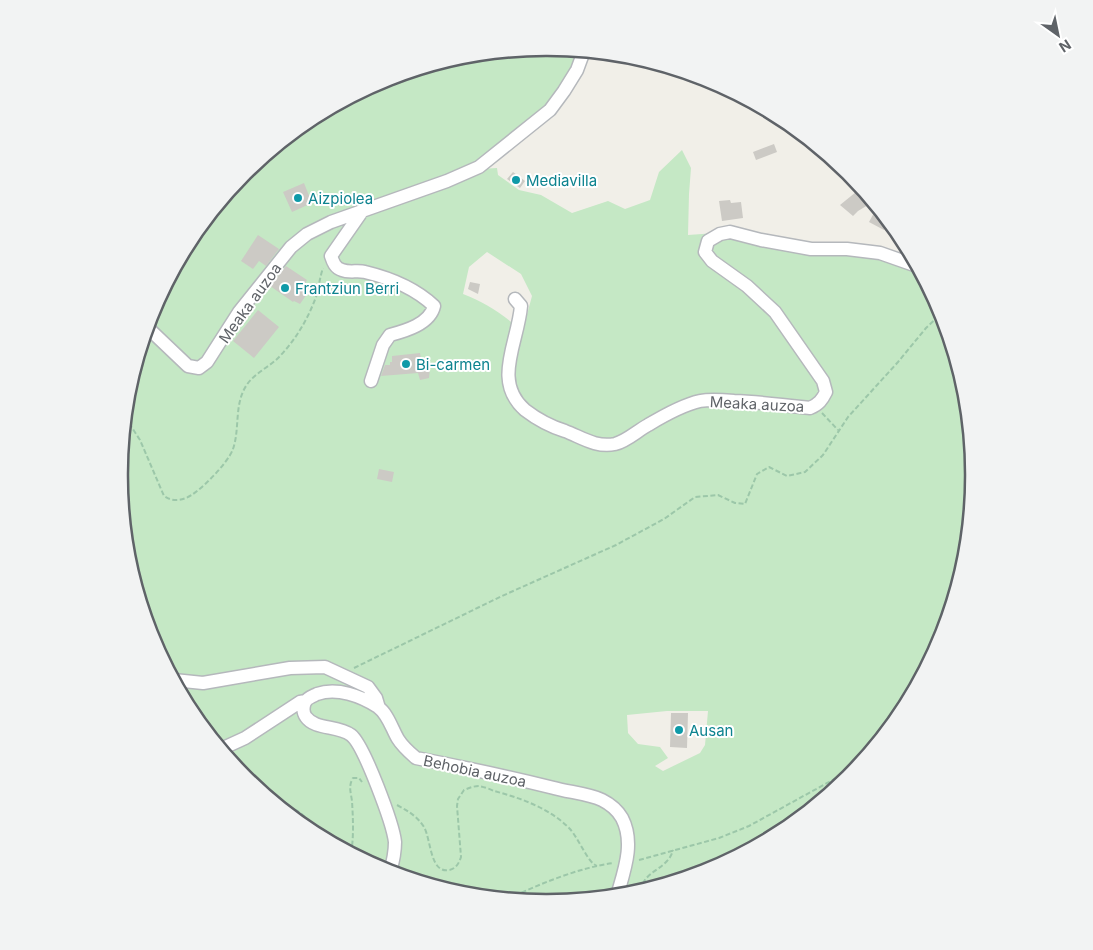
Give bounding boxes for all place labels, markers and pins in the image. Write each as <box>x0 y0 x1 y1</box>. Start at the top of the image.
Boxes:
place label: Mediavilla <box>526 171 597 190</box>
marker: Mediavilla <box>510 174 522 186</box>
place label: Aizpiolea <box>308 189 373 208</box>
marker: Aizpiolea <box>292 192 304 204</box>
place label: Frantziun Berri <box>295 279 399 298</box>
marker: Frantziun Berri <box>279 282 291 294</box>
place label: Bi-carmen <box>416 355 490 374</box>
marker: Bi-carmen <box>400 358 412 370</box>
place label: Ausan <box>689 721 733 740</box>
marker: Ausan <box>673 724 685 736</box>

